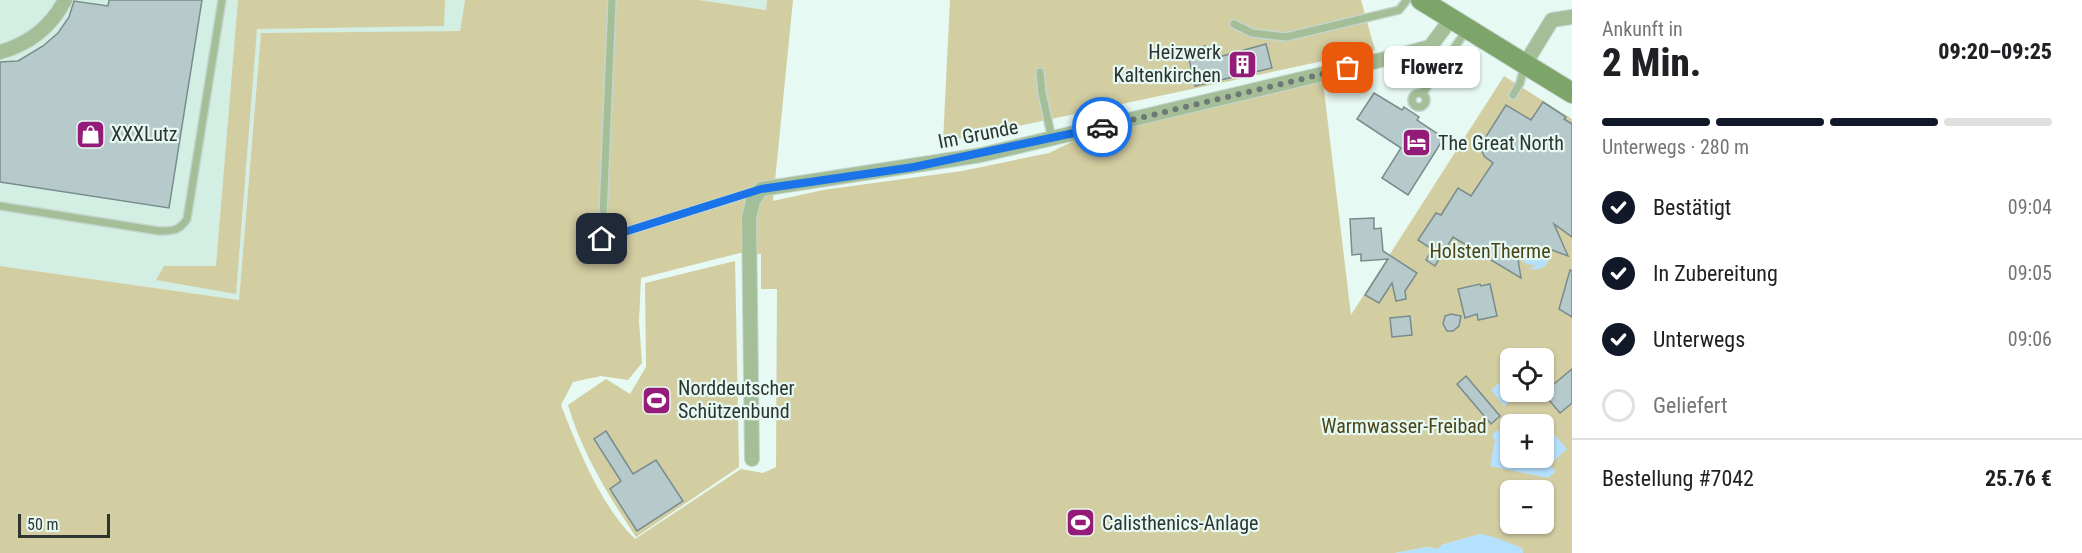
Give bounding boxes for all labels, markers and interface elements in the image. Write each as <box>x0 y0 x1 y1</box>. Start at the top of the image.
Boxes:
text: Ankunft in <box>1602 17 1683 41</box>
text: 09:20–09:25 <box>1938 39 2052 64</box>
place label: Heizwerk Kaltenkirchen <box>1113 40 1221 87</box>
text: 2 Min. <box>1602 40 1701 86</box>
pin <box>1322 42 1373 93</box>
callout: Flowerz <box>1384 47 1480 89</box>
building icon: Heizwerk Kaltenkirchen <box>1226 48 1258 80</box>
icon: bag <box>1331 51 1364 84</box>
text: Flowerz <box>1401 55 1463 79</box>
courier <box>1072 97 1132 157</box>
icon: car <box>1086 111 1119 144</box>
street label: Im Grunde <box>936 114 1020 154</box>
shop icon: XXXLutz <box>74 118 106 150</box>
place label: XXXLutz <box>111 122 178 146</box>
hotel icon: The Great North <box>1401 127 1433 159</box>
place label: The Great North <box>1438 131 1564 155</box>
text: Unterwegs · 280 m <box>1602 135 1749 159</box>
icon: check <box>1602 191 1635 224</box>
text: Bestätigt <box>1653 195 1731 220</box>
text: 09:04 <box>2008 195 2052 219</box>
pin <box>576 213 627 264</box>
icon: home <box>585 222 618 255</box>
park label: HolstenTherme <box>1429 239 1551 263</box>
icon: check <box>1602 257 1635 290</box>
text: In Zubereitung <box>1653 261 1778 286</box>
text: 09:05 <box>2008 261 2052 285</box>
icon: check <box>1602 323 1635 356</box>
text: Unterwegs <box>1653 327 1745 352</box>
text: 09:06 <box>2008 327 2052 351</box>
map controls <box>1500 348 1554 534</box>
button: locate <box>1500 348 1554 402</box>
place label: Norddeutscher Schützenbund <box>678 376 795 423</box>
sports icon: Norddeutscher Schützenbund <box>641 384 673 416</box>
text: Geliefert <box>1653 393 1728 418</box>
park label: Warmwasser-Freibad <box>1321 414 1487 438</box>
button: + <box>1500 414 1554 468</box>
text: Bestellung #7042 <box>1602 466 1754 491</box>
text: 25.76 € <box>1985 466 2052 491</box>
button: − <box>1500 480 1554 534</box>
sports icon: Calisthenics-Anlage <box>1065 507 1097 539</box>
scale bar <box>18 511 110 538</box>
place label: Calisthenics-Anlage <box>1102 511 1258 535</box>
text: 50 m <box>27 515 59 534</box>

